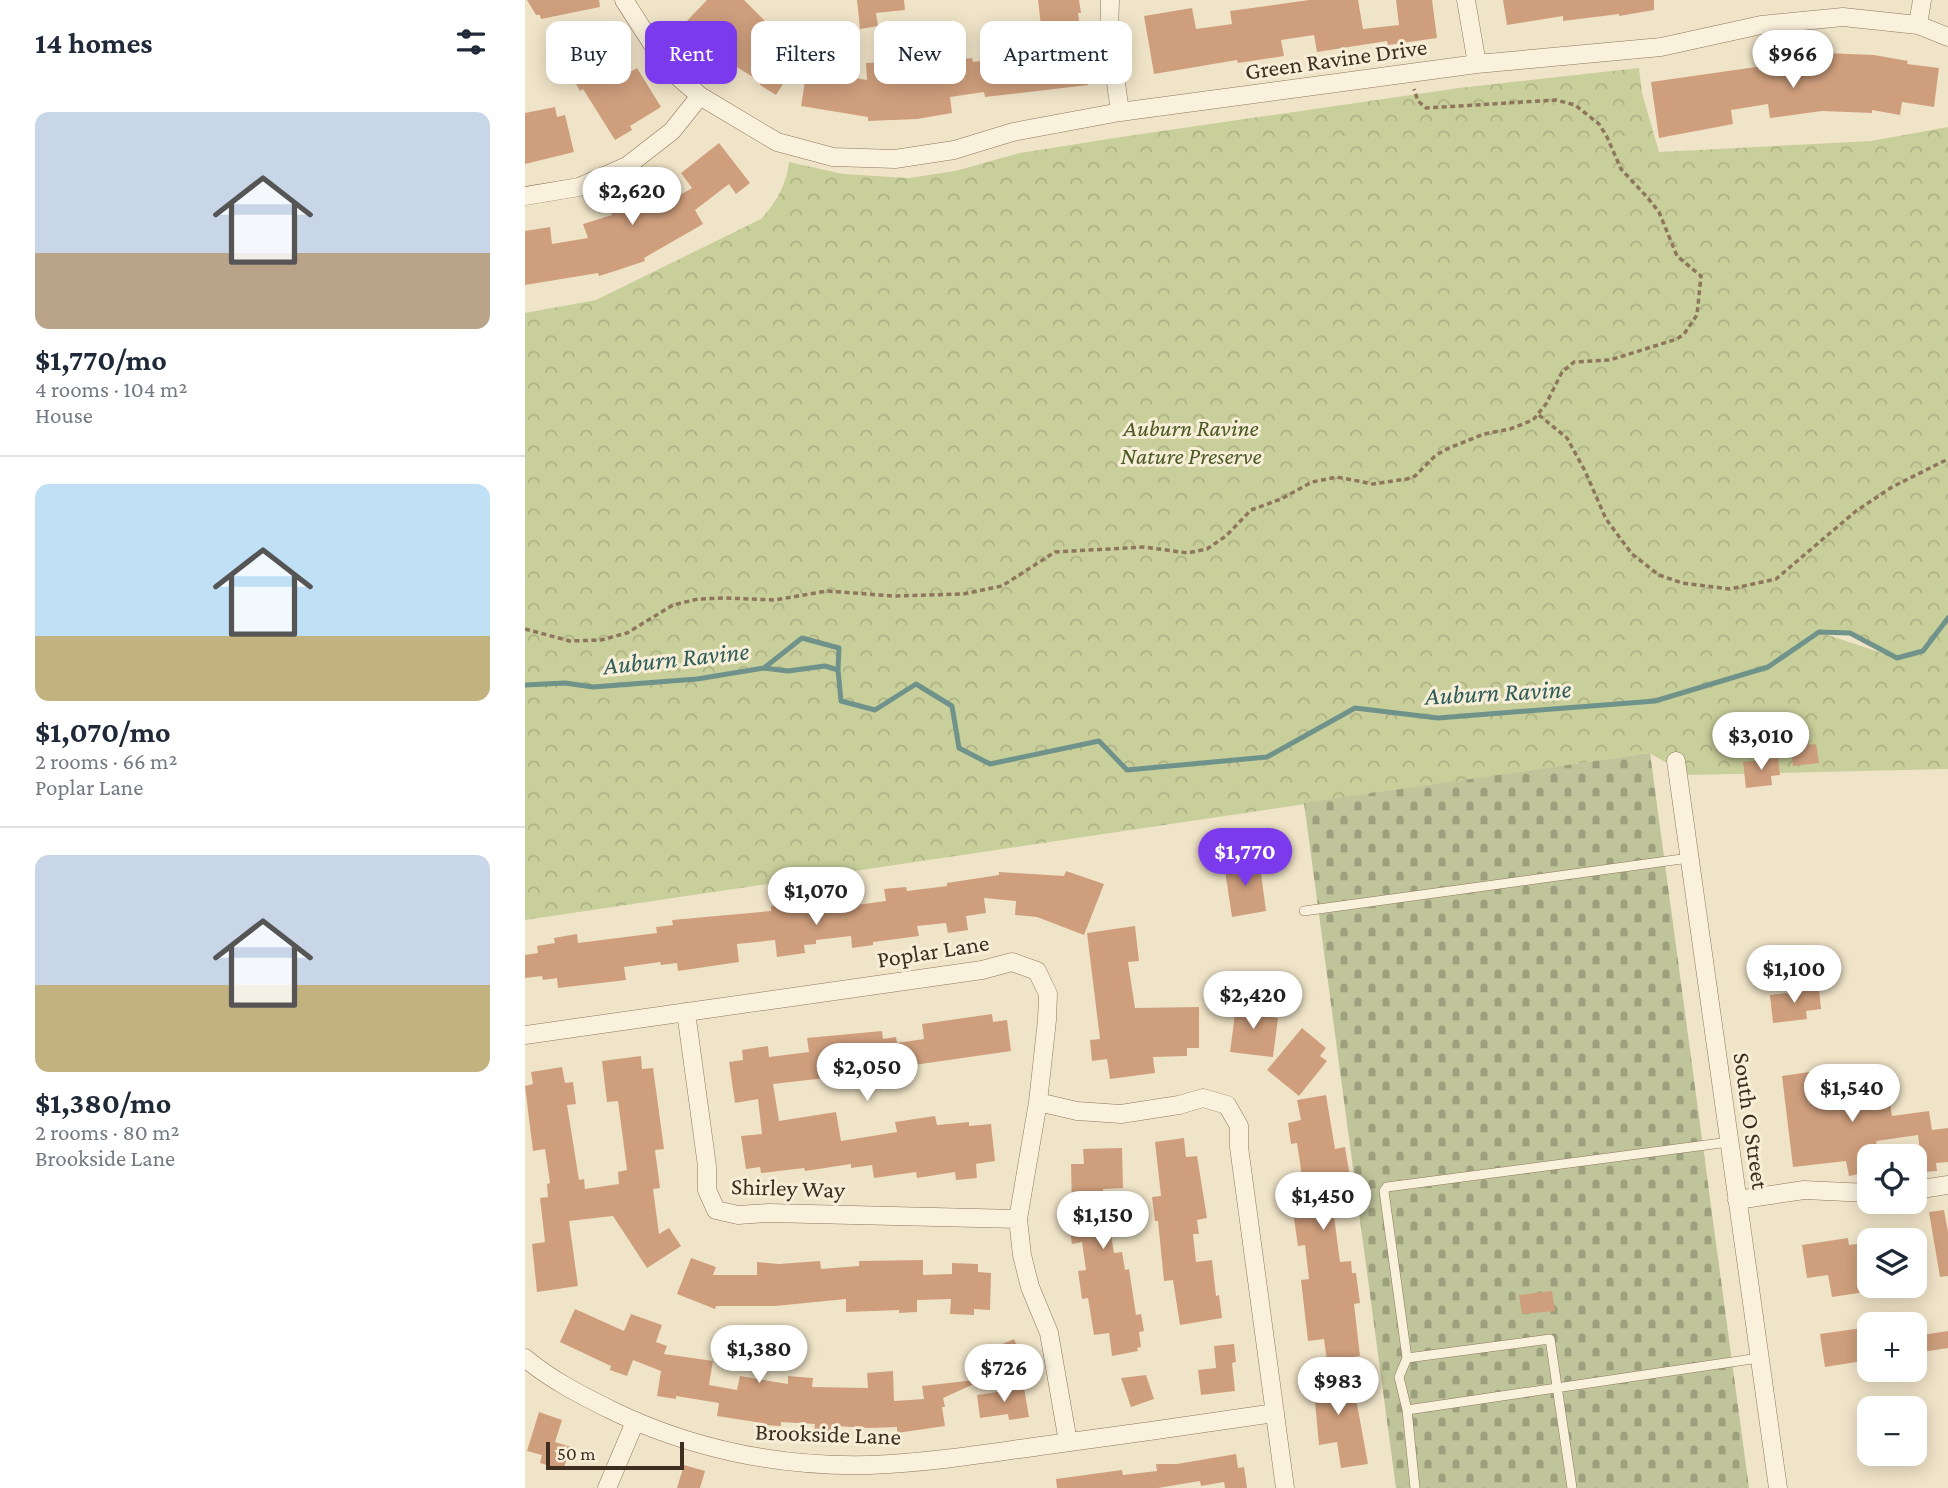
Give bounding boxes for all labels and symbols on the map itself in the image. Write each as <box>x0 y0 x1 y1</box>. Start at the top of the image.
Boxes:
pin: $966 <box>1752 31 1834 90</box>
street label: Green Ravine Drive <box>1243 32 1429 85</box>
pin: $2,620 <box>575 168 689 227</box>
park label: Auburn Ravine Nature Preserve <box>1120 414 1262 469</box>
water label: Auburn Ravine <box>600 636 751 681</box>
water label: Auburn Ravine <box>1422 674 1572 711</box>
pin: $3,010 <box>1704 712 1818 772</box>
pin: $1,770 <box>1188 828 1302 888</box>
pin: $1,070 <box>759 867 873 927</box>
street label: Poplar Lane <box>875 928 991 973</box>
pin: $1,100 <box>1737 946 1851 1005</box>
pin: $2,420 <box>1196 972 1310 1031</box>
pin: $2,050 <box>810 1044 924 1103</box>
street label: South O Street <box>1729 1051 1775 1192</box>
pin: $1,540 <box>1795 1064 1909 1124</box>
street label: Shirley Way <box>731 1172 846 1203</box>
pin: $1,450 <box>1266 1172 1380 1232</box>
pin: $1,150 <box>1046 1192 1160 1251</box>
pin: $1,380 <box>702 1326 816 1385</box>
pin: $726 <box>963 1344 1045 1404</box>
pin: $983 <box>1297 1358 1379 1417</box>
street label: Brookside Lane <box>754 1417 902 1450</box>
scale bar <box>546 1439 684 1471</box>

